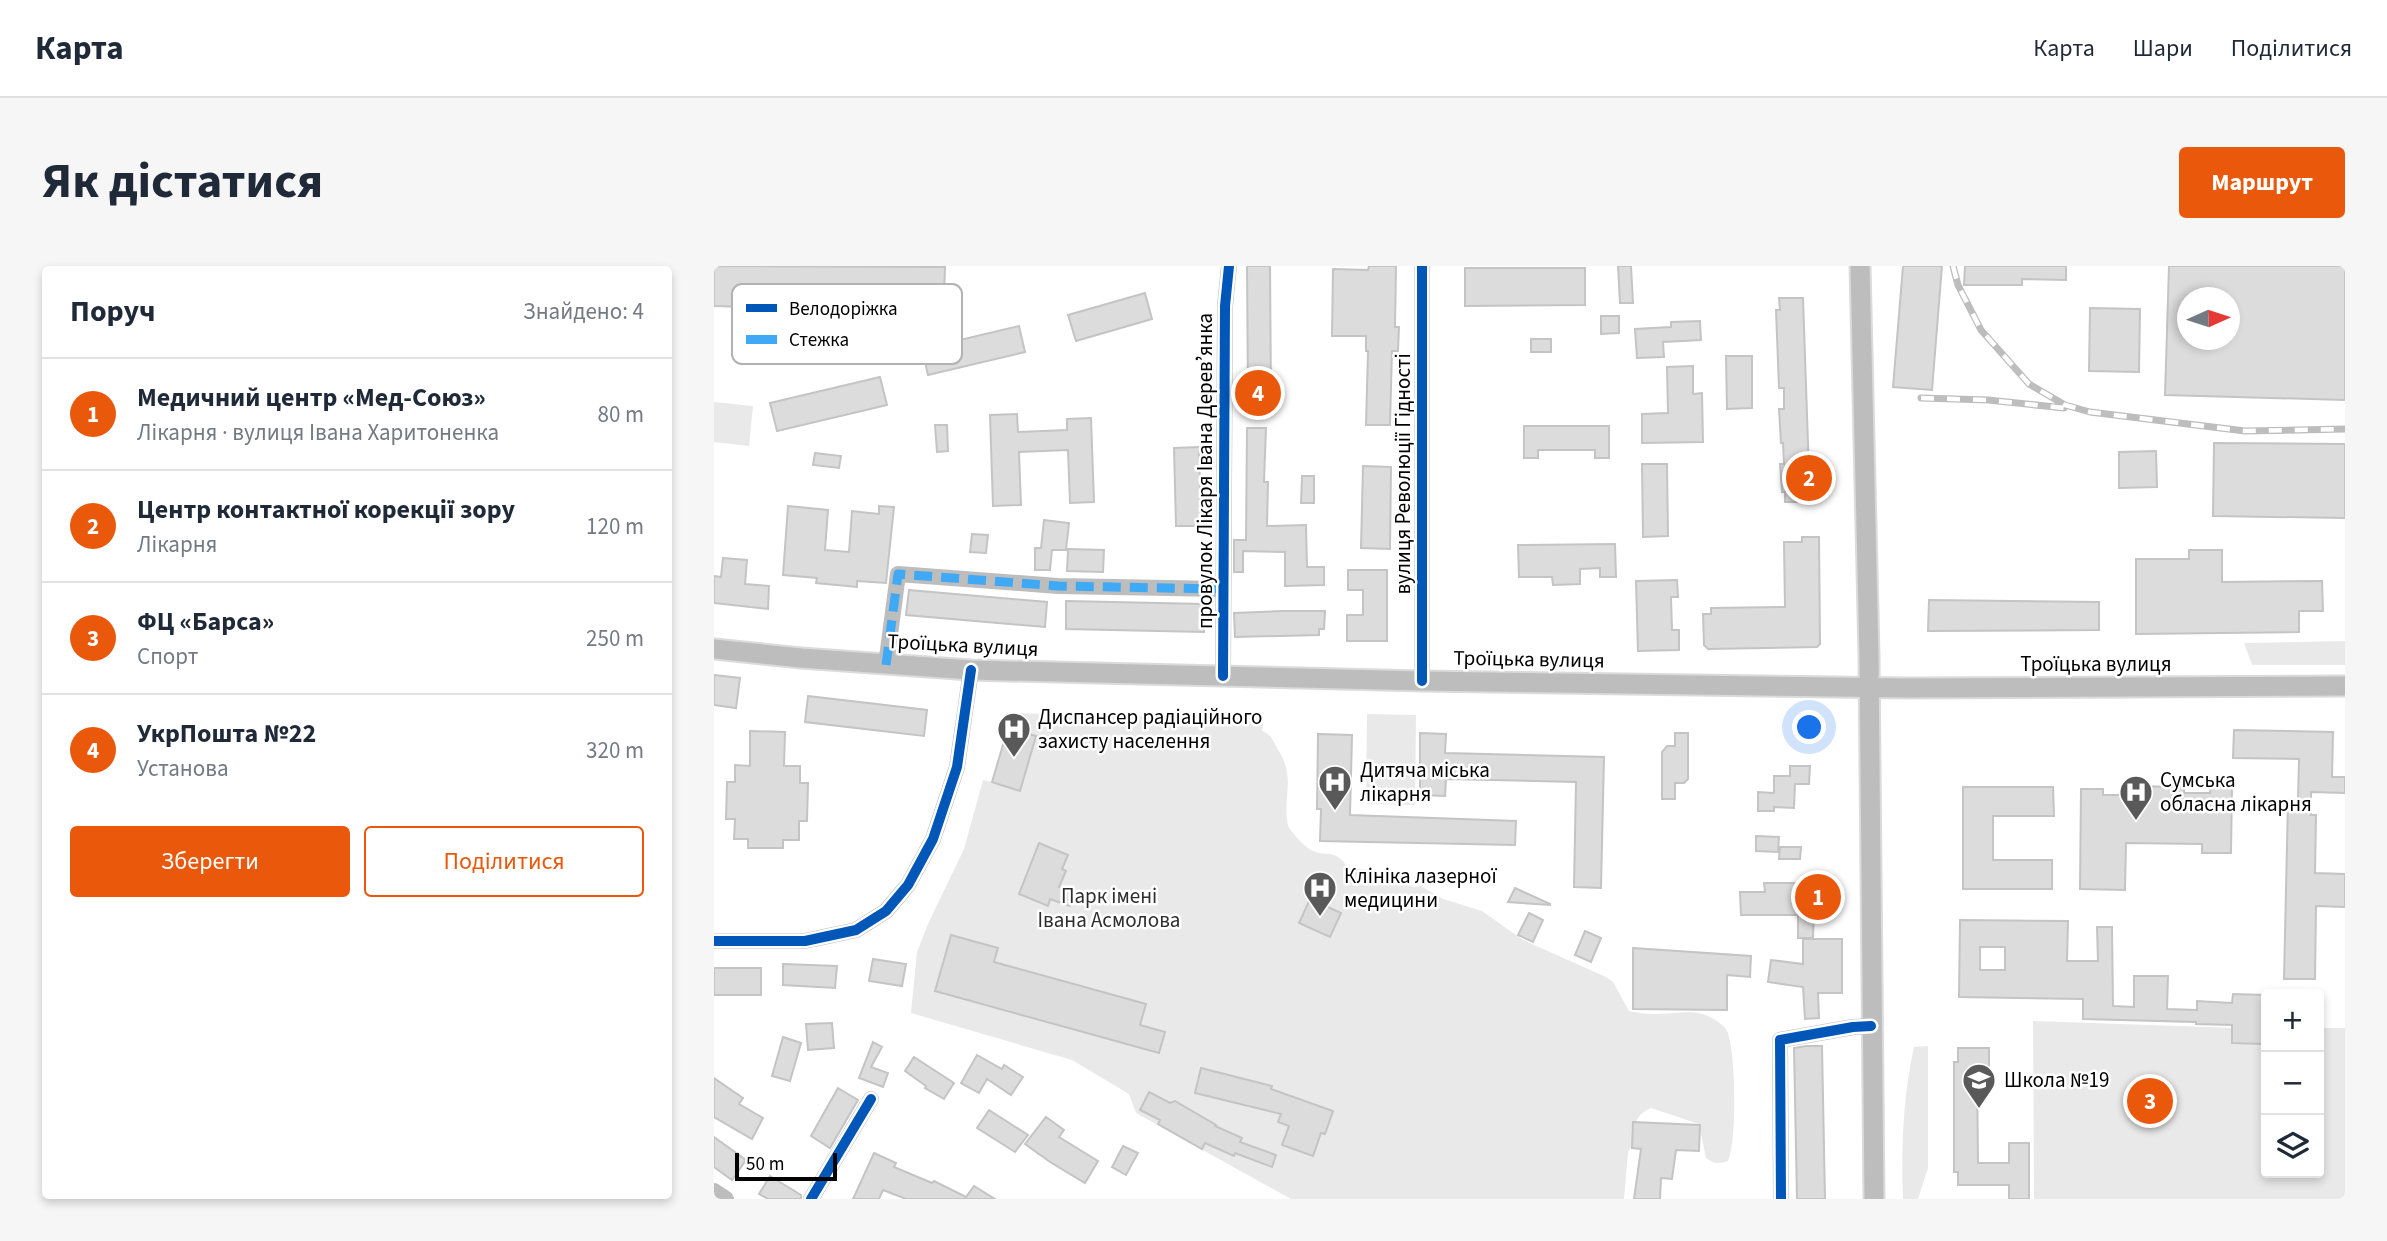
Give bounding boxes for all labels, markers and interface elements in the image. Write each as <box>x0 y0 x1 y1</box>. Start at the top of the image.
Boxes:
text: Карта <box>35 25 124 72</box>
text: Карта <box>2033 31 2095 66</box>
text: Шари <box>2133 31 2193 66</box>
text: Поділитися <box>2231 31 2352 66</box>
text: Як дістатися <box>42 147 323 217</box>
button: Маршрут <box>2179 147 2345 218</box>
legend <box>732 284 962 364</box>
north arrow <box>2177 287 2240 350</box>
text: Поруч <box>70 290 156 333</box>
text: Знайдено: 4 <box>523 295 644 328</box>
text: Велодоріжка <box>789 296 898 323</box>
street label: провулок Лікаря Івана Деревʼянка <box>1190 313 1220 629</box>
text: Стежка <box>789 327 849 354</box>
street label: вулиця Революції Гідності <box>1388 353 1418 595</box>
pin: 4 <box>1235 367 1281 419</box>
text: Медичний центр «Мед-Союз» <box>137 379 486 416</box>
text: 1 <box>87 398 99 431</box>
text: 80 m <box>597 398 644 431</box>
text: Лікарня · вулиця Івана Харитоненка <box>137 416 499 449</box>
pin: 2 <box>1786 452 1832 504</box>
text: Центр контактної корекції зору <box>137 491 515 528</box>
text: 2 <box>87 510 99 543</box>
text: 120 m <box>586 510 644 543</box>
text: Лікарня <box>137 528 217 561</box>
text: ФЦ «Барса» <box>137 603 274 640</box>
text: 3 <box>87 622 99 655</box>
text: 250 m <box>586 622 644 655</box>
street label: Троїцька вулиця <box>887 626 1039 664</box>
text: Спорт <box>137 640 198 673</box>
street label: Троїцька вулиця <box>1453 643 1605 675</box>
street label: Троїцька вулиця <box>2020 649 2172 679</box>
place label: Диспансер радіаційного захисту населення <box>1038 702 1262 756</box>
hospital icon: Диспансер радіаційного захисту населення <box>995 710 1033 759</box>
your location <box>1792 710 1826 744</box>
text: УкрПошта №22 <box>137 715 316 752</box>
text: 4 <box>87 734 99 767</box>
text: 320 m <box>586 734 644 767</box>
text: Установа <box>137 752 229 785</box>
place label: Дитяча міська лікарня <box>1360 755 1490 809</box>
hospital icon: Дитяча міська лікарня <box>1316 763 1354 812</box>
place label: Сумська обласна лікарня <box>2160 765 2312 819</box>
hospital icon: Сумська обласна лікарня <box>2117 773 2155 822</box>
button: Зберегти <box>70 826 350 897</box>
button: Поділитися <box>364 826 644 897</box>
place label: Клініка лазерної медицини <box>1344 861 1497 915</box>
hospital icon: Клініка лазерної медицини <box>1301 869 1339 918</box>
pin: 1 <box>1795 871 1841 923</box>
park label: Парк імені Івана Асмолова <box>1038 881 1180 935</box>
map controls <box>2261 989 2324 1178</box>
button: + <box>2261 989 2324 1052</box>
button: − <box>2261 1052 2324 1115</box>
school or university icon: Школа №19 <box>1960 1061 1998 1110</box>
place label: Школа №19 <box>2004 1065 2109 1095</box>
pin: 3 <box>2127 1075 2173 1127</box>
button: layers <box>2261 1115 2324 1178</box>
scale bar <box>735 1150 836 1182</box>
text: 50 m <box>746 1151 784 1178</box>

